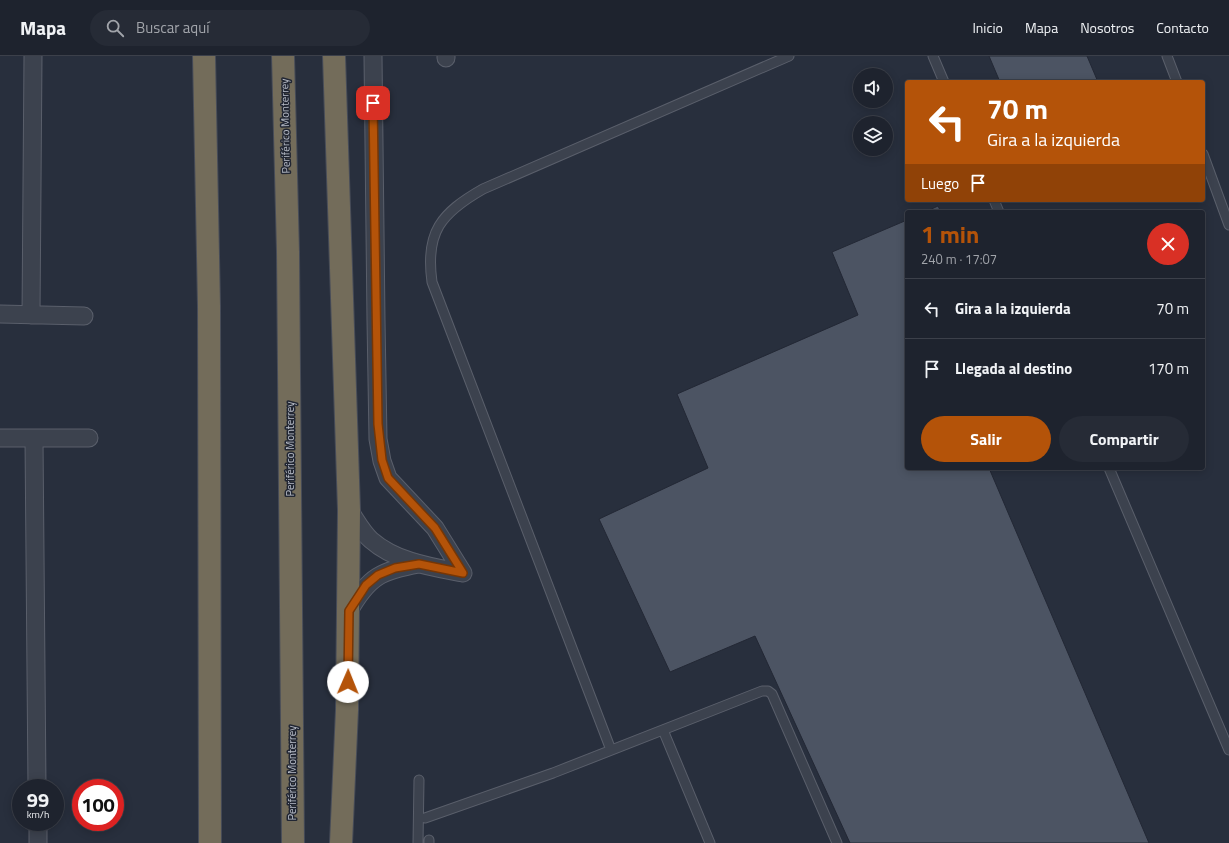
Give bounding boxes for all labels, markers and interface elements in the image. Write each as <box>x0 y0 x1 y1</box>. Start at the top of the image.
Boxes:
search box <box>90 10 370 46</box>
text: Mapa <box>20 13 66 42</box>
text: Buscar aquí <box>136 16 209 39</box>
icon: search <box>104 17 126 39</box>
text: Inicio <box>972 17 1003 38</box>
text: Mapa <box>1025 17 1058 38</box>
text: Nosotros <box>1080 17 1134 38</box>
text: Contacto <box>1156 17 1209 38</box>
map controls <box>853 68 893 156</box>
button: sound <box>853 68 893 108</box>
street label: Periférico Monterrey <box>276 78 294 174</box>
pin <box>356 86 390 120</box>
text: 70 m <box>987 87 1048 130</box>
icon: arrive <box>362 92 384 114</box>
icon: left <box>921 96 973 148</box>
button: layers <box>853 116 893 156</box>
text: Gira a la izquierda <box>987 126 1120 153</box>
text: Luego <box>921 172 959 195</box>
icon: arrive <box>967 172 989 194</box>
text: 1 min <box>921 216 979 252</box>
button: close <box>1147 223 1189 265</box>
text: 240 m · 17:07 <box>921 249 997 269</box>
text: Gira a la izquierda <box>955 297 1071 320</box>
text: 70 m <box>1156 297 1189 320</box>
icon: left <box>921 298 943 320</box>
text: Llegada al destino <box>955 357 1072 380</box>
text: 170 m <box>1148 357 1189 380</box>
icon: arrive <box>921 358 943 380</box>
street label: Periférico Monterrey <box>282 401 298 497</box>
button: Salir <box>921 416 1051 462</box>
button: Compartir <box>1059 416 1189 462</box>
position arrow <box>327 661 369 703</box>
street label: Periférico Monterrey <box>284 725 300 821</box>
speed limit sign: 100 <box>72 779 124 831</box>
text: 99 <box>27 784 49 815</box>
text: km/h <box>27 807 49 822</box>

